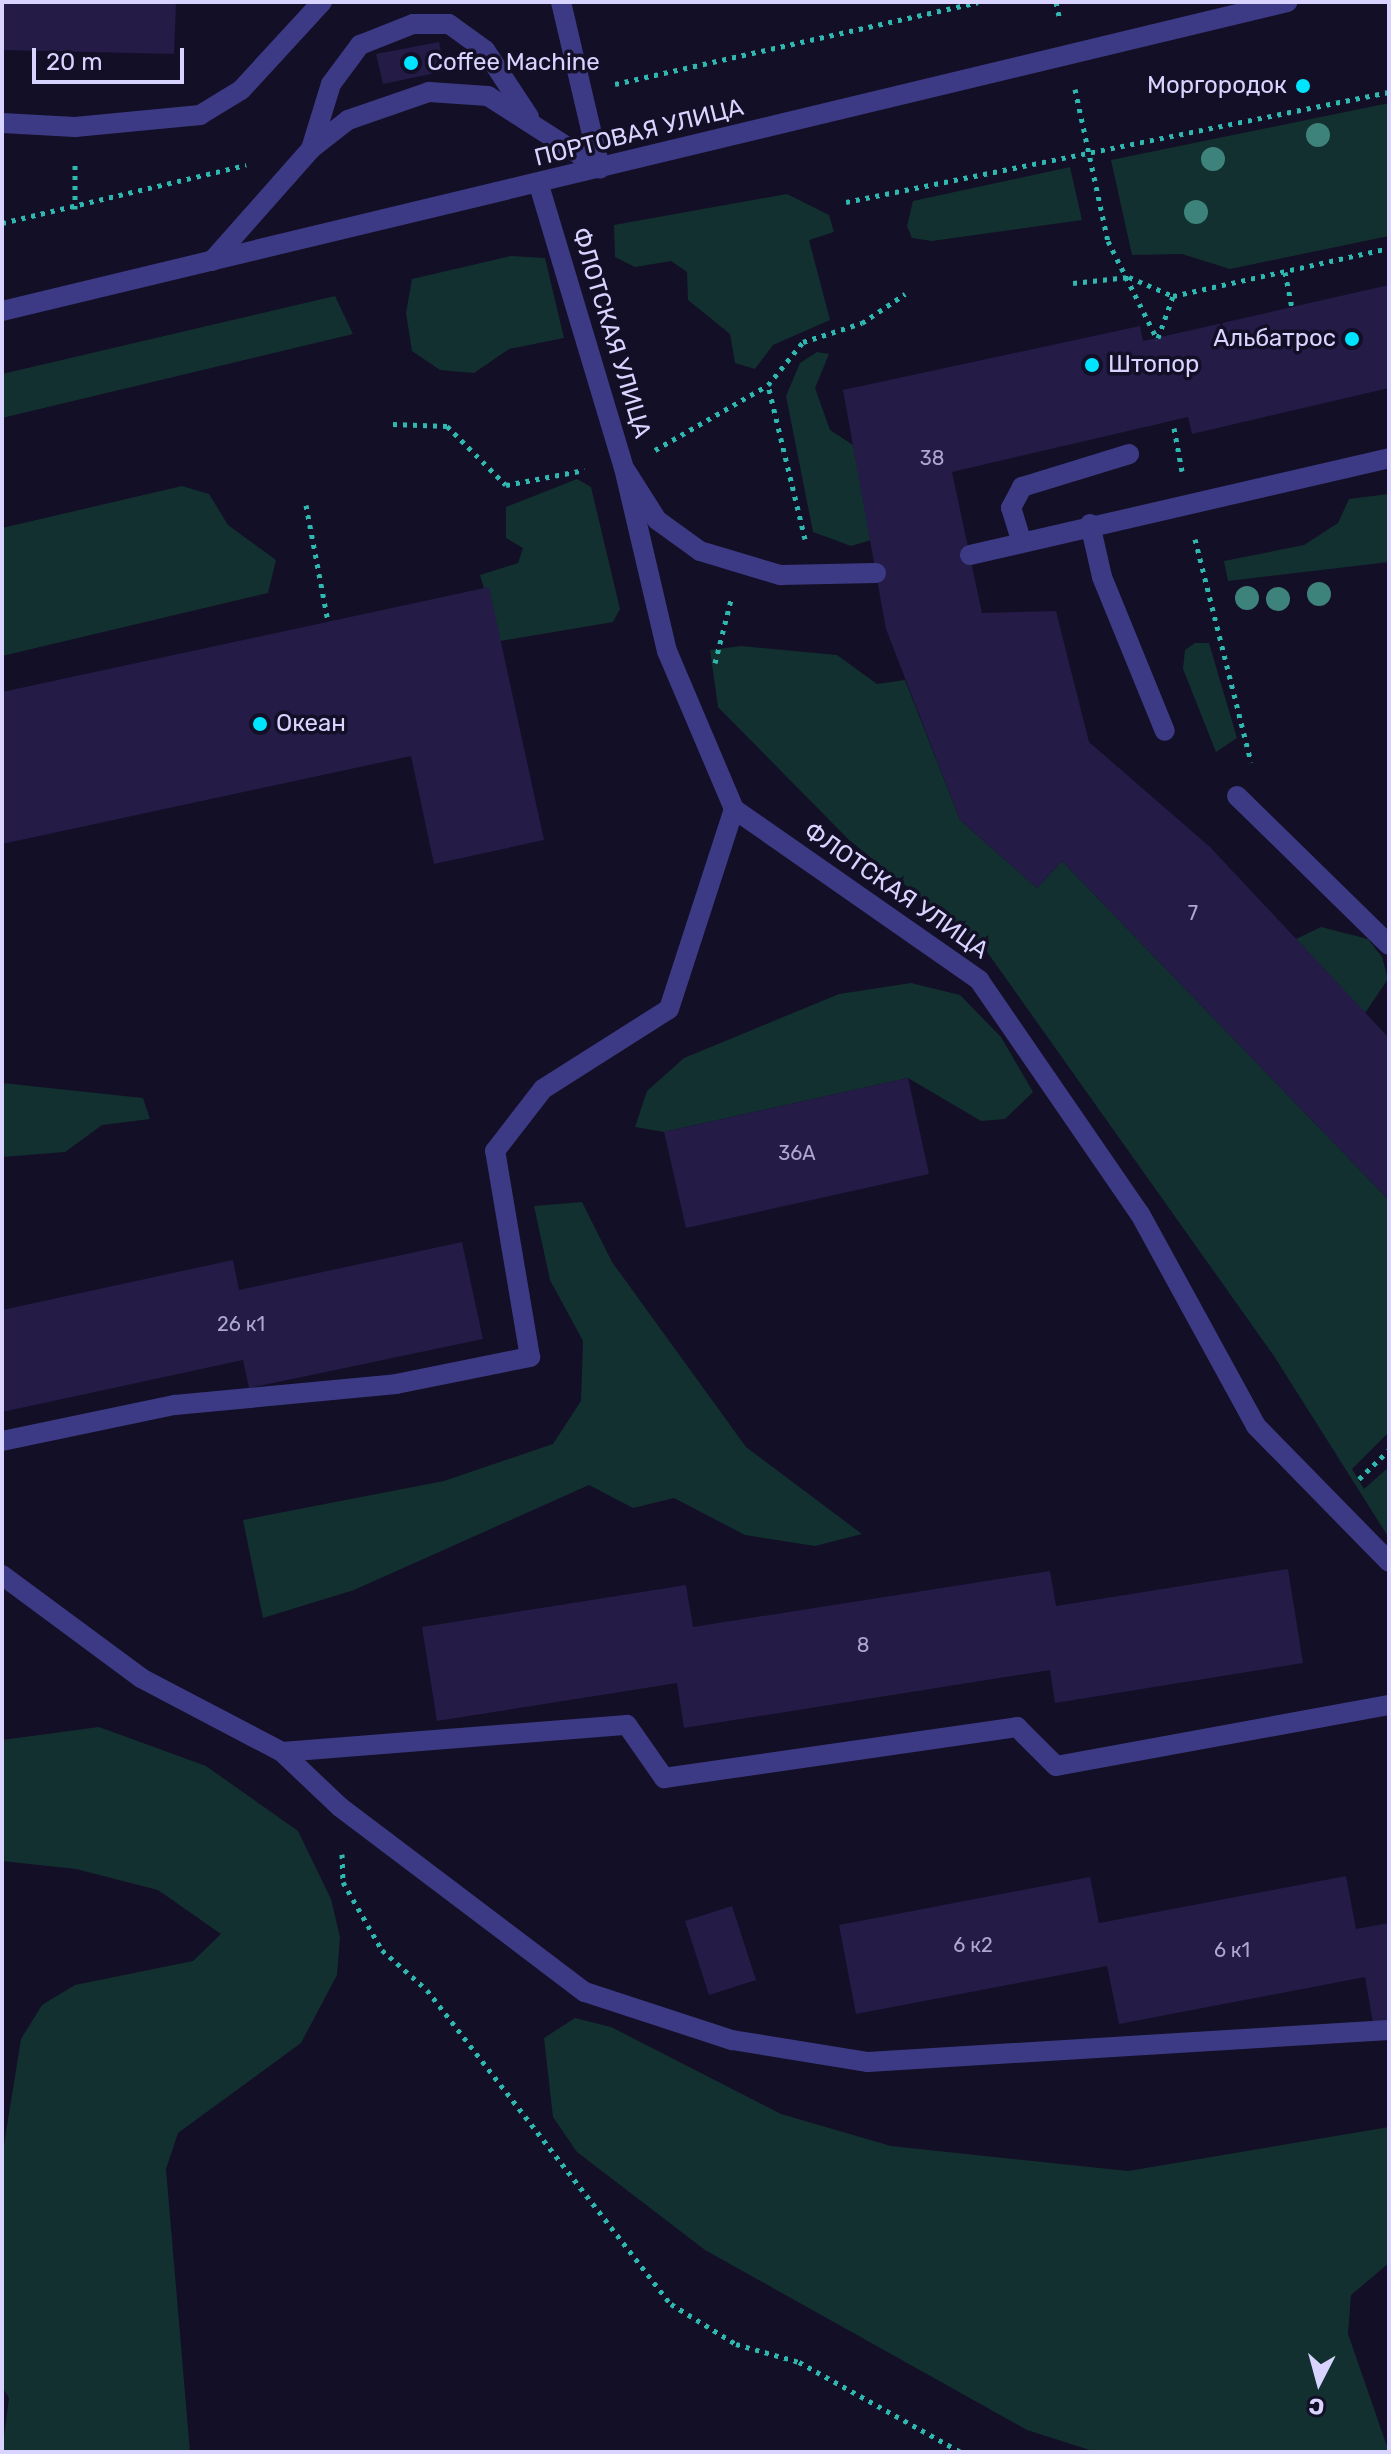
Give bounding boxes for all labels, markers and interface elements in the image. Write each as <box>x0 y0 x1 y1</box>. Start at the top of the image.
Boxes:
scale bar <box>36 32 188 82</box>
text: 20 m <box>46 48 103 76</box>
place label: Coffee Machine <box>427 49 600 77</box>
marker: Coffee Machine <box>402 54 420 72</box>
place label: Моргородок <box>1147 72 1287 100</box>
marker: Моргородок <box>1294 77 1312 95</box>
street label: ПОРТОВАЯ УЛИЦА <box>531 93 747 173</box>
street label: ФЛОТСКАЯ УЛИЦА <box>565 224 657 442</box>
place label: Альбатрос <box>1213 325 1336 353</box>
marker: Альбатрос <box>1343 330 1361 348</box>
place label: Штопор <box>1108 351 1199 379</box>
marker: Штопор <box>1083 356 1101 374</box>
house number: 38 <box>920 446 944 470</box>
place label: Океан <box>276 710 346 738</box>
marker: Океан <box>251 715 269 733</box>
street label: ФЛОТСКАЯ УЛИЦА <box>798 817 994 965</box>
house number: 7 <box>1188 901 1198 925</box>
house number: 36А <box>778 1141 816 1165</box>
house number: 26 к1 <box>217 1312 265 1336</box>
house number: 8 <box>857 1633 869 1657</box>
house number: 6 к2 <box>953 1933 993 1957</box>
house number: 6 к1 <box>1214 1938 1250 1962</box>
north arrow <box>1279 2342 1359 2422</box>
text: С <box>1307 2392 1326 2421</box>

